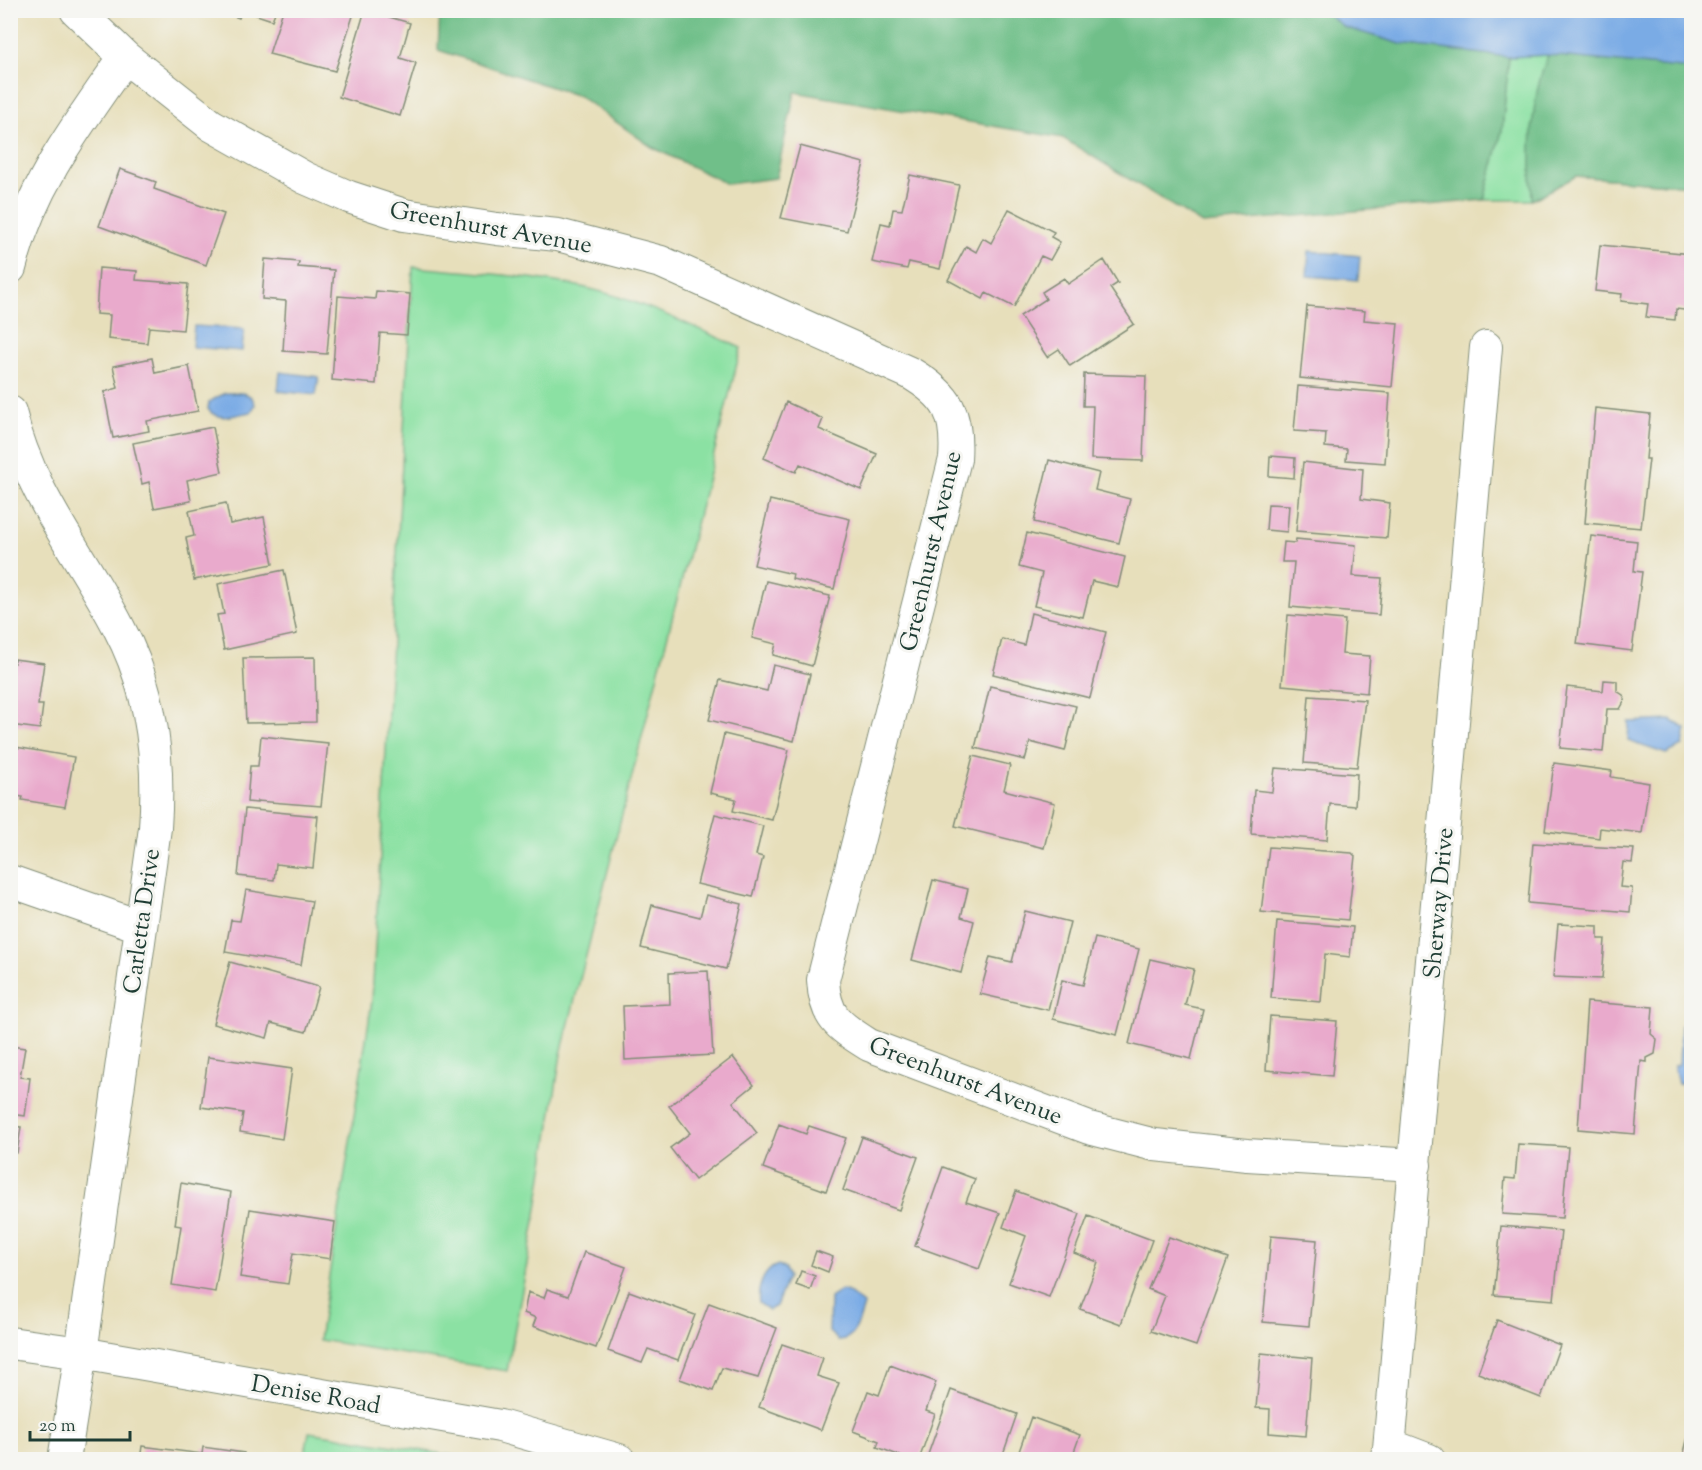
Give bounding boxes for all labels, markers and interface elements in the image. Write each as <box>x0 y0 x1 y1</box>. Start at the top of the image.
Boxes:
street label: Greenhurst Avenue <box>387 194 594 263</box>
street label: Greenhurst Avenue <box>892 448 972 655</box>
street label: Sherway Drive <box>1416 826 1464 980</box>
street label: Carletta Drive <box>116 846 170 996</box>
street label: Greenhurst Avenue <box>864 1029 1067 1134</box>
street label: Denise Road <box>248 1368 383 1424</box>
scale bar <box>30 1404 130 1442</box>
text: 20 m <box>39 1414 76 1440</box>

